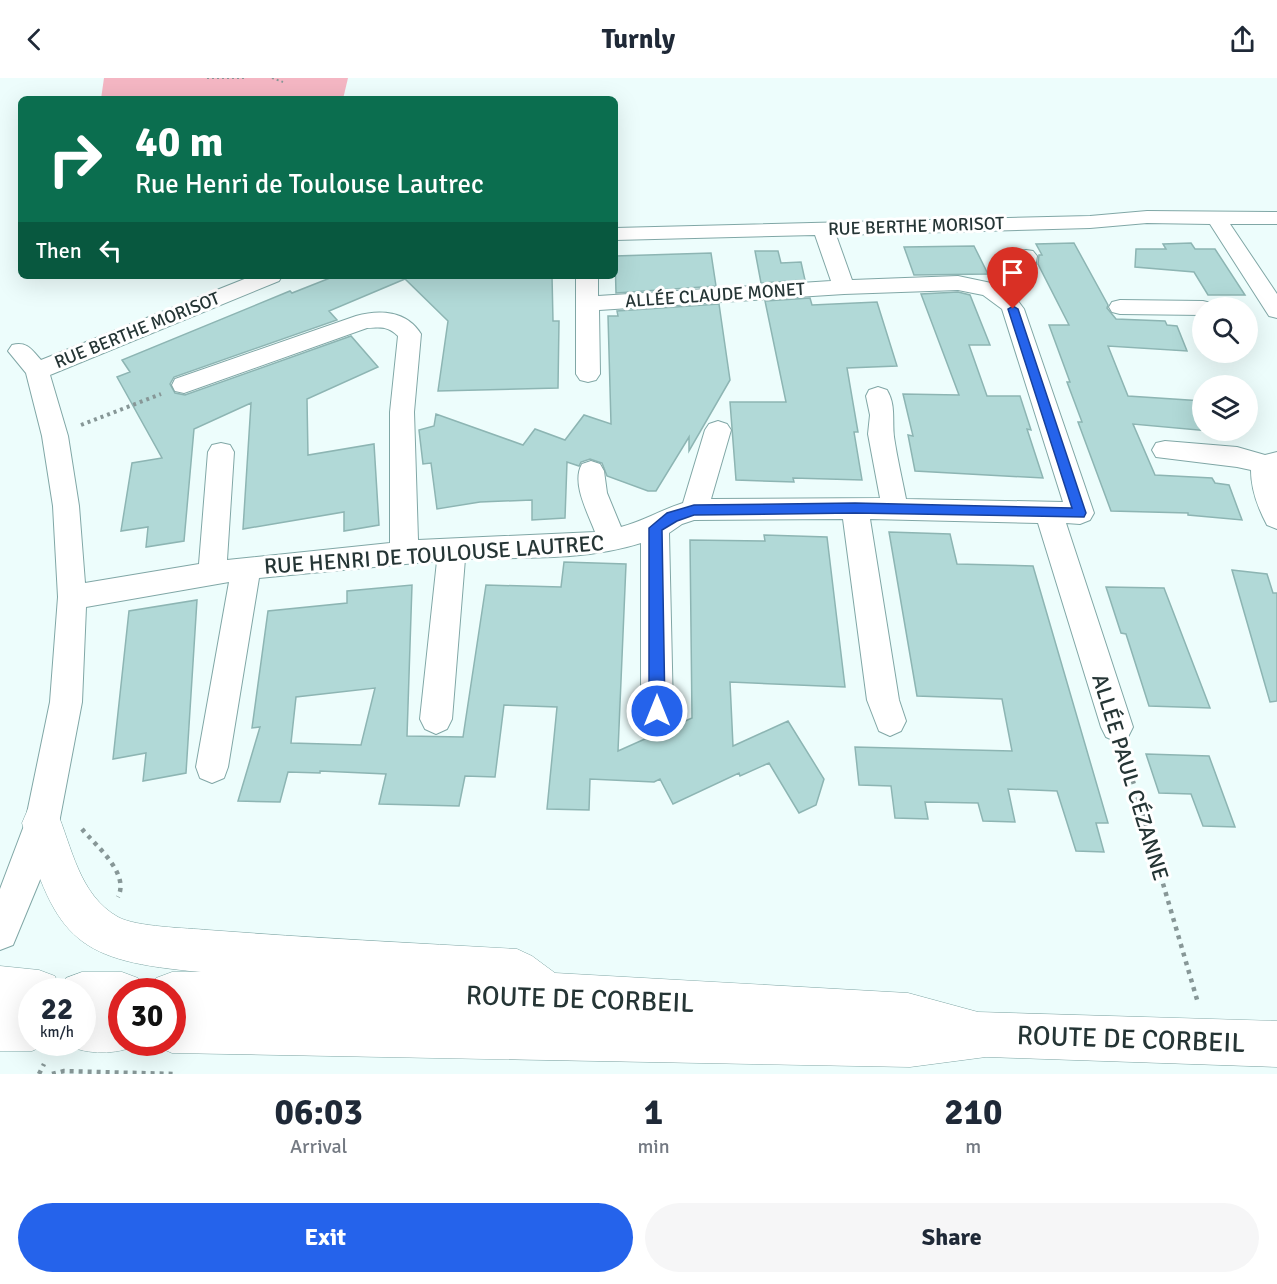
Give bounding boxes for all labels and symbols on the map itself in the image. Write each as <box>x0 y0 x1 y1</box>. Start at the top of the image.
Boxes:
street label: RUE BERTHE MORISOT <box>828 212 1005 240</box>
pin <box>987 247 1038 309</box>
street label: ALLÉE CLAUDE MONET <box>624 278 806 312</box>
street label: RUE BERTHE MORISOT <box>51 287 223 373</box>
street label: RUE HENRI DE TOULOUSE LAUTREC <box>263 529 605 580</box>
street label: ALLÉE PAUL CÉZANNE <box>1086 671 1175 884</box>
position arrow <box>625 679 689 743</box>
speed limit sign: 30 <box>108 978 186 1056</box>
street label: ROUTE DE CORBEIL <box>465 979 695 1020</box>
street label: ROUTE DE CORBEIL <box>1016 1019 1246 1060</box>

